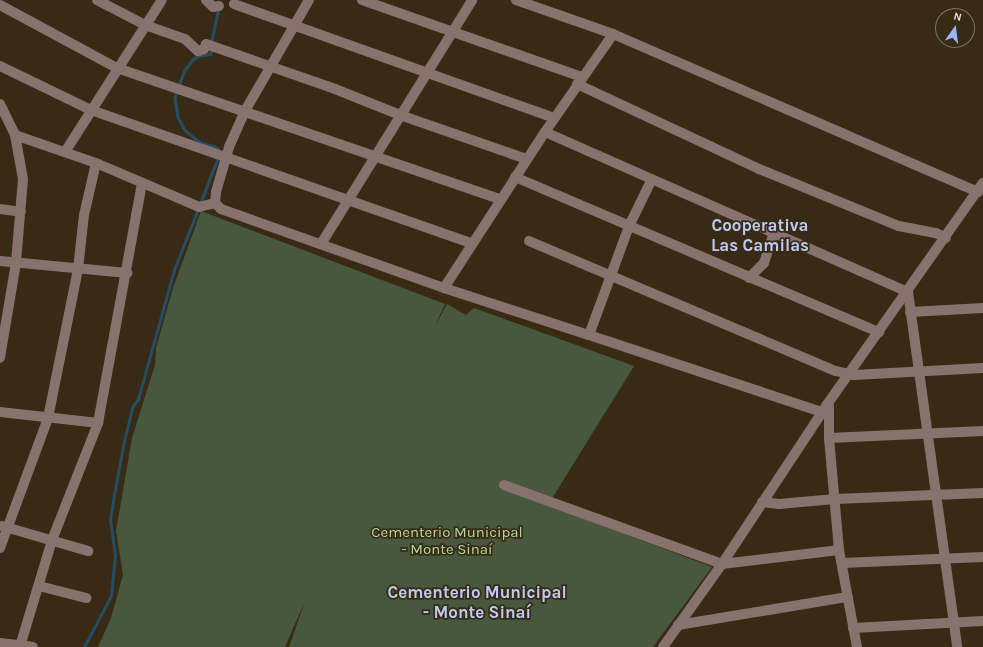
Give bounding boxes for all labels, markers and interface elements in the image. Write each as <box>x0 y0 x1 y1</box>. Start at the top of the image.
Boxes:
north arrow <box>935 8 975 48</box>
text: N <box>952 10 963 24</box>
district label: Cooperativa Las Camilas <box>711 216 809 256</box>
park label: Cementerio Municipal - Monte Sinaí <box>371 523 523 558</box>
district label: Cementerio Municipal - Monte Sinaí <box>387 583 567 623</box>

